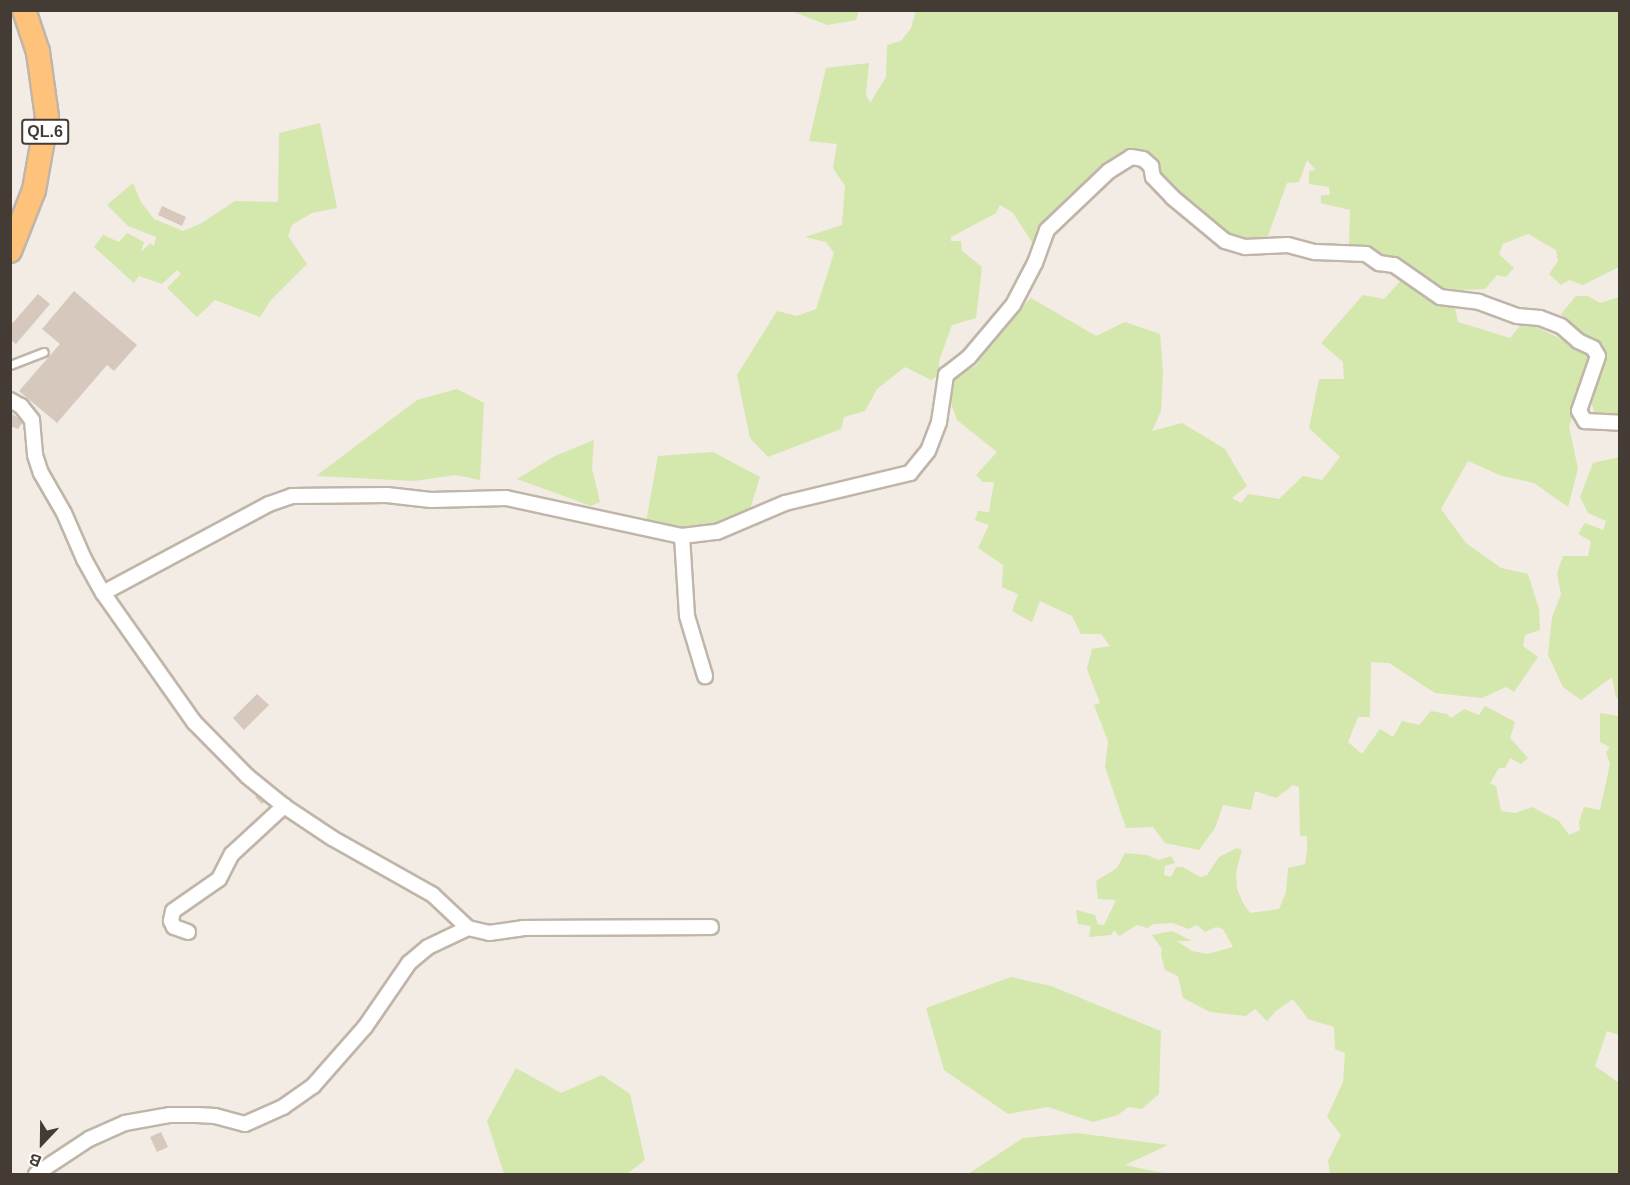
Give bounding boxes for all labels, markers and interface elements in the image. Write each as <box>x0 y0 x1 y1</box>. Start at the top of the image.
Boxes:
road number: QL.6 <box>21 119 69 145</box>
north arrow <box>12 1113 72 1173</box>
text: B <box>27 1150 44 1170</box>

